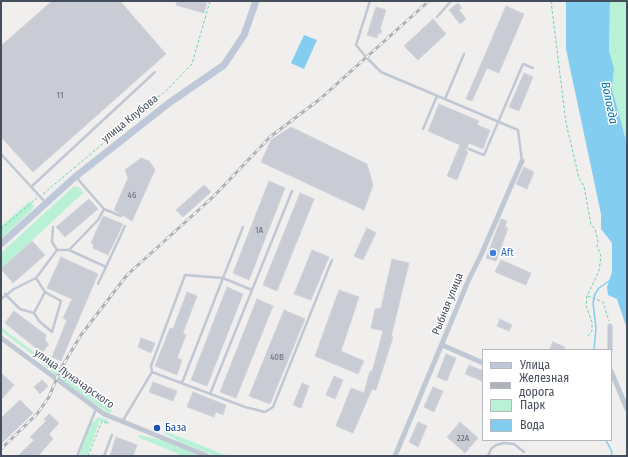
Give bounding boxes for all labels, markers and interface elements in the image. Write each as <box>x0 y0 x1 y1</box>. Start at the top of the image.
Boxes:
water label: Вологда <box>598 81 620 125</box>
house number: 11 <box>57 90 63 100</box>
street label: улица Клубова <box>99 92 161 146</box>
house number: 46 <box>128 190 136 200</box>
house number: 1А <box>255 225 263 235</box>
place label: Aft <box>501 246 514 260</box>
marker: Aft <box>488 248 498 258</box>
street label: Рыбная улица <box>430 271 466 337</box>
street label: улица Луначарского <box>31 346 117 412</box>
legend <box>482 349 612 441</box>
house number: 40В <box>270 352 284 362</box>
text: Улица <box>520 358 550 372</box>
text: Железная дорога <box>519 371 569 399</box>
text: Парк <box>520 398 545 412</box>
text: Вода <box>520 418 545 432</box>
place label: База <box>165 421 186 435</box>
marker: База <box>152 423 162 433</box>
house number: 22А <box>457 433 469 443</box>

